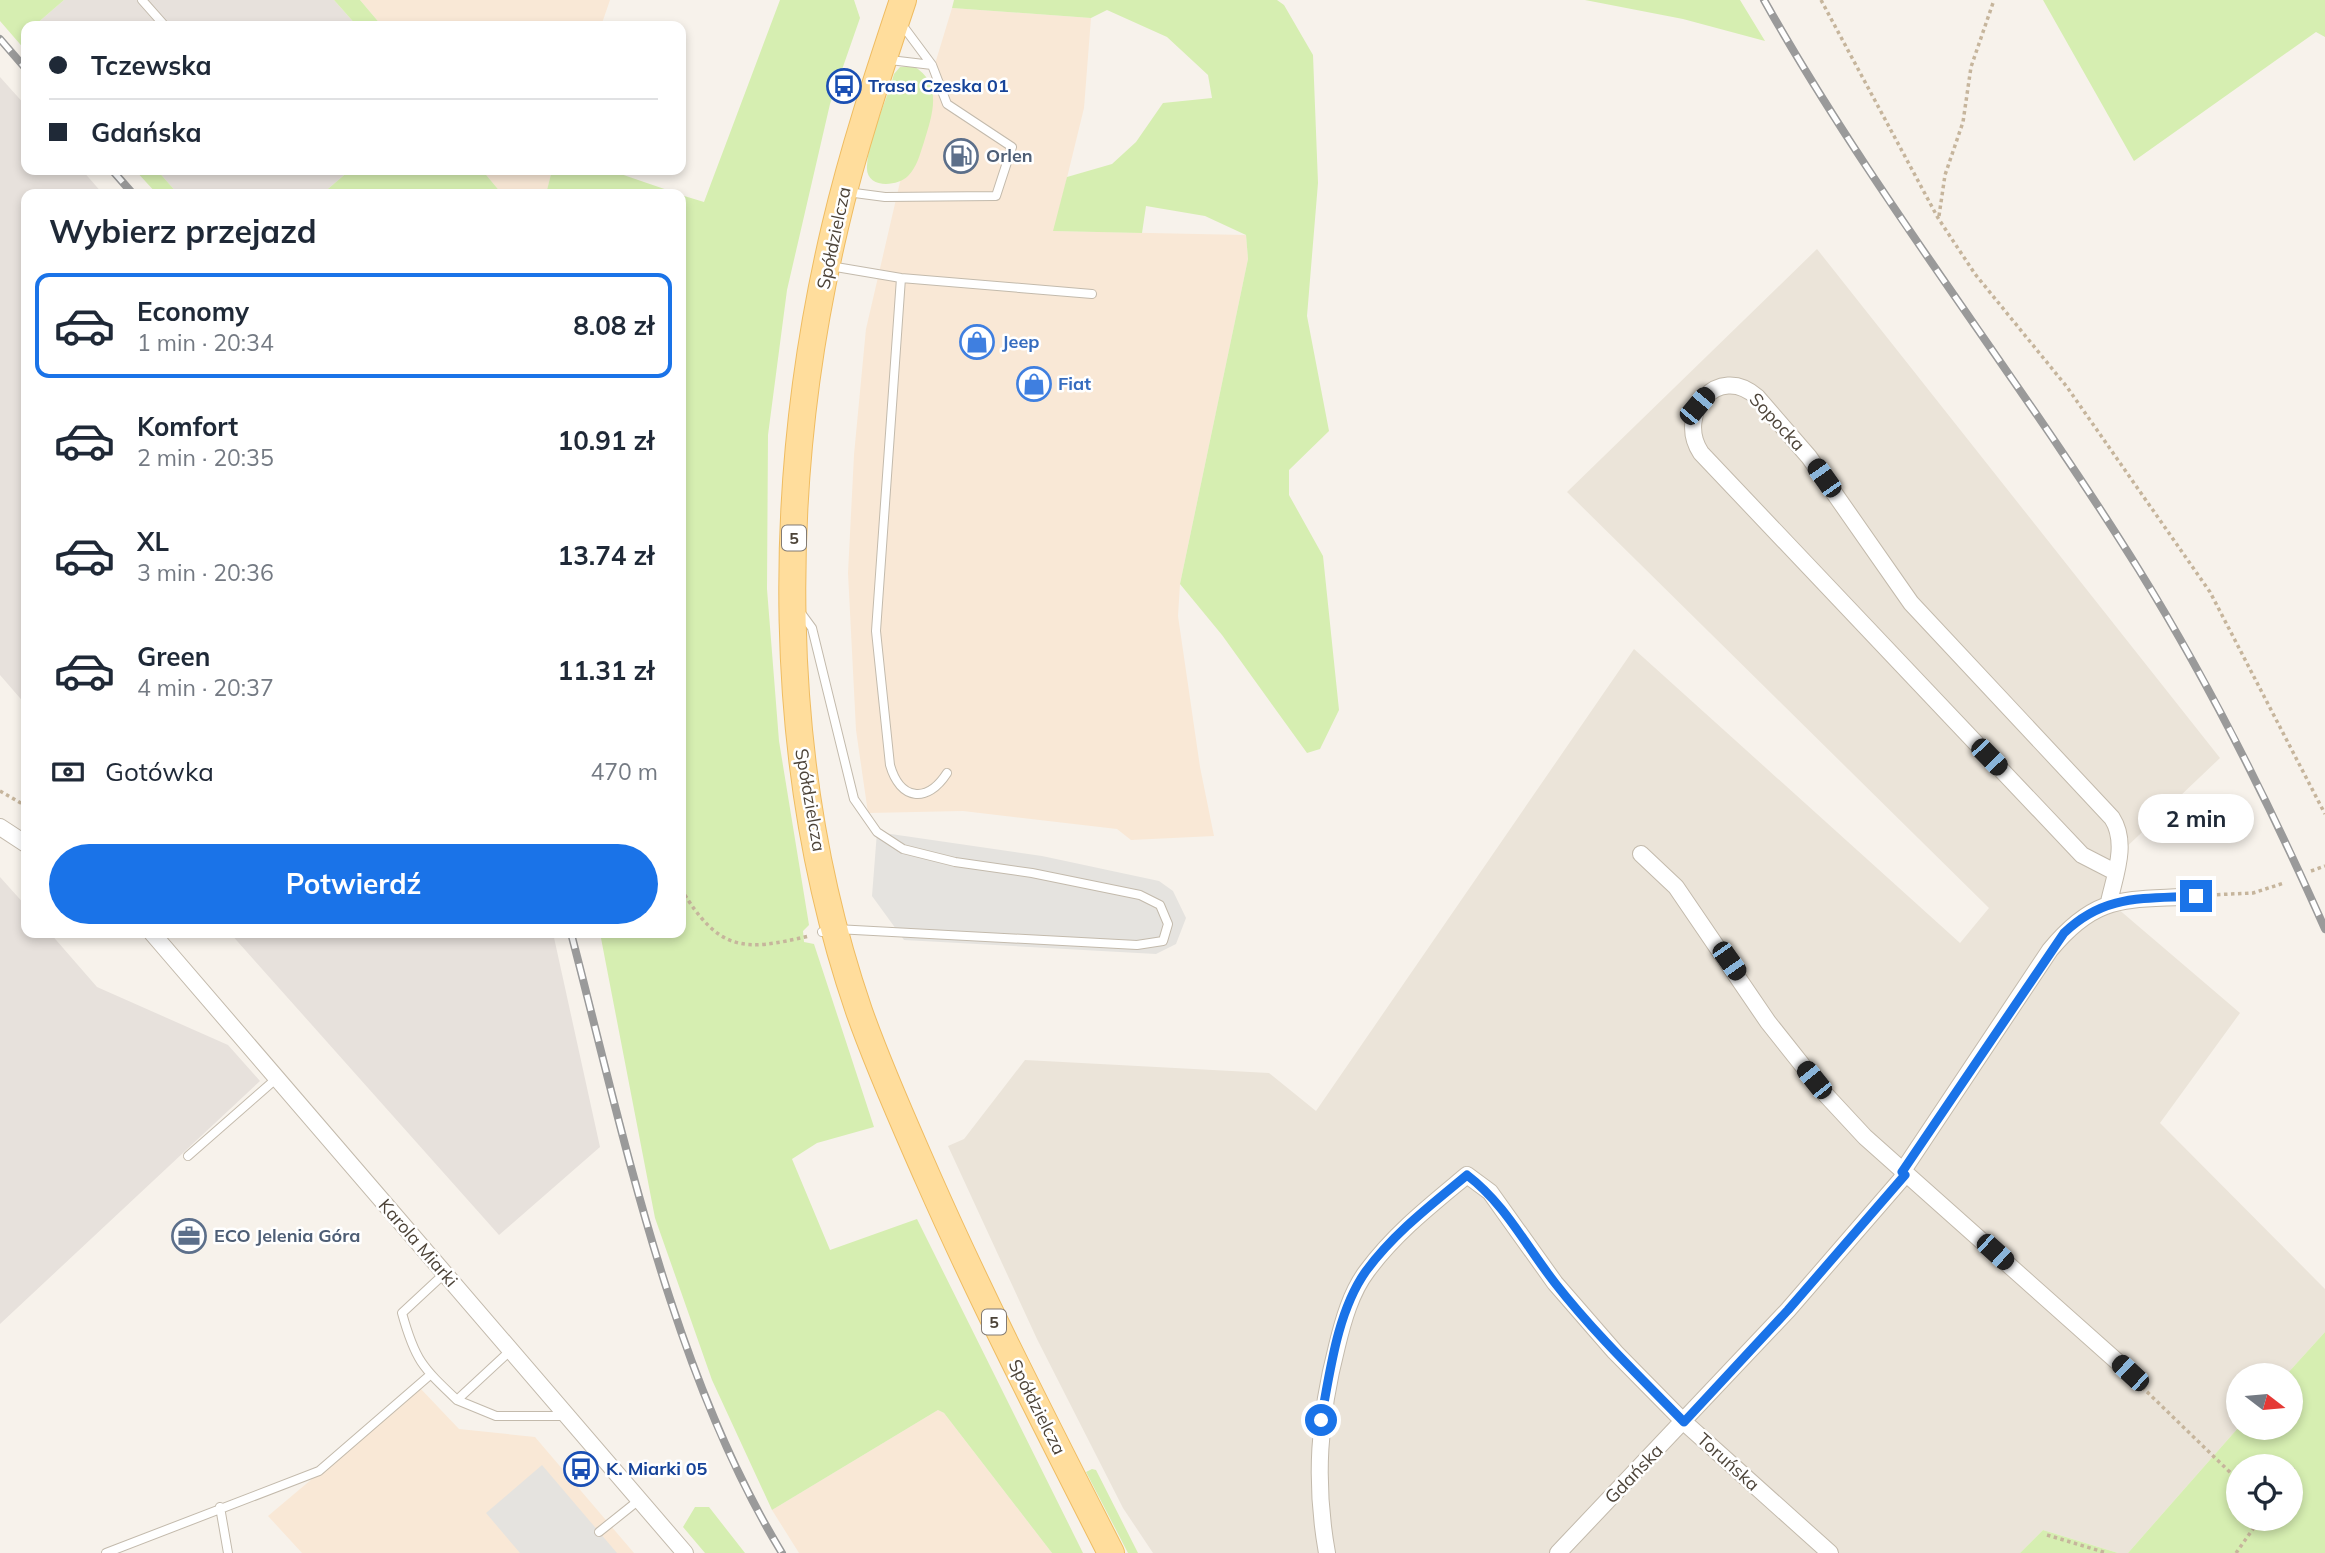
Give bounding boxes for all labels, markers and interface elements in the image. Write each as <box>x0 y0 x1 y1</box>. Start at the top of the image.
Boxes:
text: Tczewska <box>91 49 212 82</box>
bus stop icon: Trasa Czeska 01 <box>825 67 863 105</box>
place label: Trasa Czeska 01 <box>868 74 1009 97</box>
text: Gdańska <box>91 116 202 149</box>
fuel station icon: Orlen <box>942 137 980 175</box>
place label: Orlen <box>986 144 1033 167</box>
street label: Spółdzielcza <box>811 185 856 291</box>
text: Wybierz przejazd <box>49 211 317 251</box>
icon: car <box>53 294 116 357</box>
text: Economy <box>137 295 249 328</box>
text: 8.08 zł <box>573 309 654 342</box>
shop icon: Jeep <box>958 323 996 361</box>
text: 1 min · 20:34 <box>137 328 274 357</box>
place label: Jeep <box>1002 330 1039 353</box>
shop icon: Fiat <box>1015 365 1053 403</box>
place label: Fiat <box>1058 372 1091 395</box>
car <box>1676 383 1719 429</box>
street label: Sopocka <box>1745 388 1810 456</box>
icon: car <box>53 409 116 472</box>
text: Komfort <box>137 410 238 443</box>
text: 10.91 zł <box>558 424 654 457</box>
text: 2 min · 20:35 <box>137 443 274 472</box>
car <box>1804 455 1845 501</box>
icon: car <box>53 524 116 587</box>
text: XL <box>137 525 169 558</box>
road number: 5 <box>782 526 806 551</box>
text: 13.74 zł <box>558 539 654 572</box>
text: 3 min · 20:36 <box>137 558 274 587</box>
icon: car <box>53 639 116 702</box>
text: Green <box>137 640 210 673</box>
text: 11.31 zł <box>558 654 654 687</box>
text: 4 min · 20:37 <box>137 673 274 702</box>
car <box>1967 735 2012 779</box>
street label: Spółdzielcza <box>790 747 831 853</box>
icon: cash <box>49 753 87 791</box>
text: Gotówka <box>105 755 214 788</box>
text: 470 m <box>590 757 658 786</box>
callout: 2 min <box>2138 794 2254 844</box>
text: 2 min <box>2166 804 2226 833</box>
button: Potwierdź <box>49 844 658 924</box>
route end <box>2180 880 2212 912</box>
car <box>1709 938 1750 984</box>
car <box>1793 1057 1836 1103</box>
street label: Karola Miarki <box>374 1194 463 1291</box>
office icon: ECO Jelenia Góra <box>170 1217 208 1255</box>
place label: ECO Jelenia Góra <box>214 1224 360 1247</box>
car <box>1973 1230 2018 1274</box>
road number: 5 <box>982 1310 1006 1334</box>
car <box>2108 1351 2153 1395</box>
street label: Spółdzielcza <box>1004 1355 1071 1458</box>
north arrow <box>2226 1363 2303 1440</box>
map controls <box>2226 1363 2303 1531</box>
route start <box>1305 1404 1337 1436</box>
street label: Toruńska <box>1692 1428 1764 1496</box>
street label: Gdańska <box>1600 1439 1668 1508</box>
bus stop icon: K. Miarki 05 <box>562 1450 600 1488</box>
button: locate <box>2226 1454 2303 1531</box>
place label: K. Miarki 05 <box>606 1457 708 1480</box>

